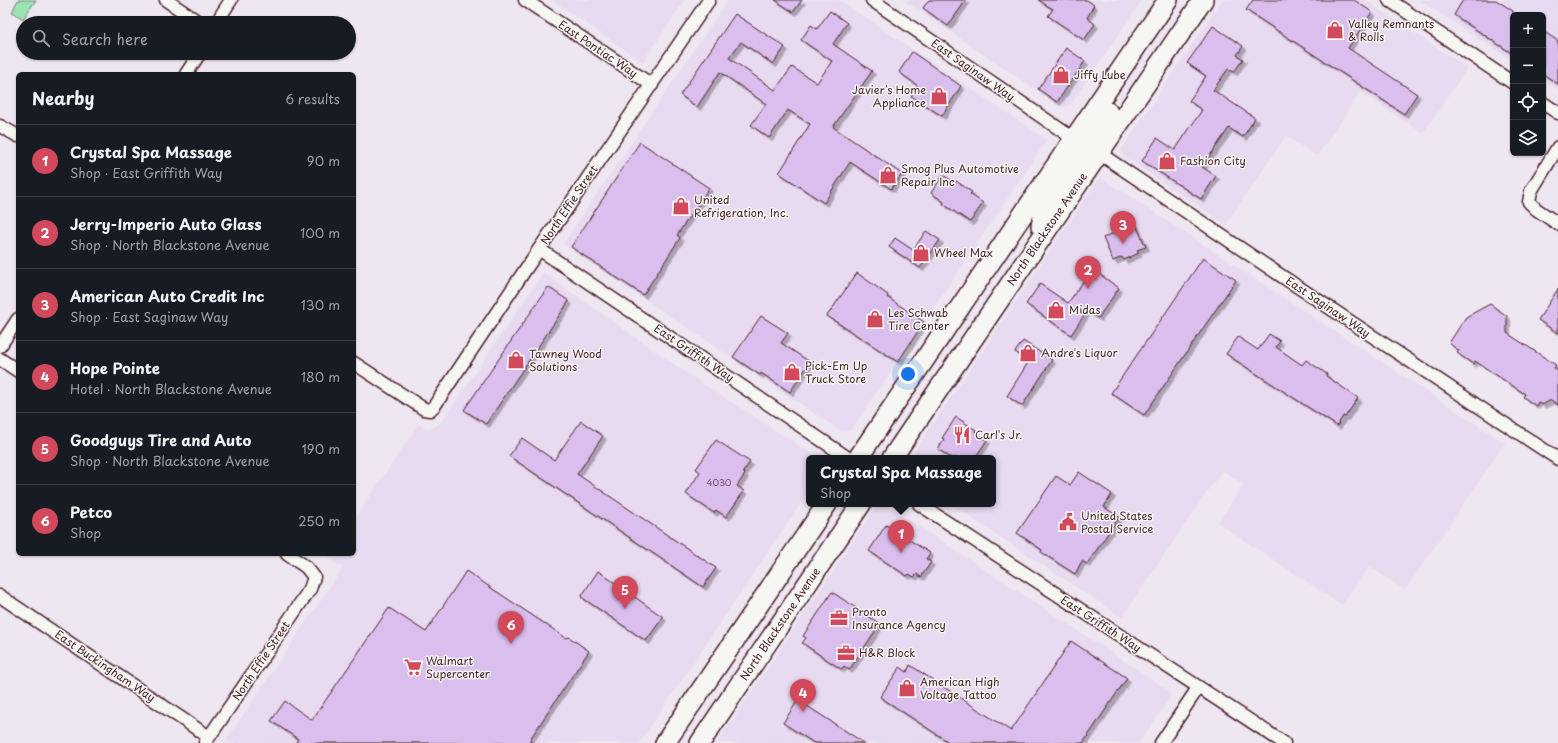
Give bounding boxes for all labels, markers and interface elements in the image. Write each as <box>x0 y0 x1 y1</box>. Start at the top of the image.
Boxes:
map controls <box>1510 12 1546 156</box>
button: + <box>1510 12 1546 48</box>
place label: Valley Remnants & Rolls <box>1348 15 1434 45</box>
search box <box>16 16 356 60</box>
street label: East Pontiac Way <box>555 16 641 81</box>
shop icon: Valley Remnants & Rolls <box>1325 20 1345 40</box>
icon: search <box>30 27 52 49</box>
text: Search here <box>62 27 148 50</box>
street label: East Saginaw Way <box>928 34 1019 105</box>
button: − <box>1510 48 1546 84</box>
shop icon: Jiffy Lube <box>1051 65 1071 85</box>
place label: Jiffy Lube <box>1074 66 1126 83</box>
place label: Javier's Home Appliance <box>852 81 926 111</box>
button: locate <box>1510 84 1546 120</box>
text: Nearby <box>32 85 94 111</box>
shop icon: Javier's Home Appliance <box>929 86 949 106</box>
text: 6 results <box>285 89 340 108</box>
button: layers <box>1510 120 1546 156</box>
text: Crystal Spa Massage <box>70 140 232 163</box>
text: 1 <box>42 151 48 170</box>
text: 90 m <box>307 151 340 170</box>
shop icon: Fashion City <box>1157 151 1177 171</box>
place label: Fashion City <box>1180 152 1246 169</box>
place label: Smog Plus Automotive Repair Inc <box>901 160 1019 190</box>
street label: North Effie Street <box>536 161 602 248</box>
text: Shop · East Griffith Way <box>70 163 223 182</box>
shop icon: Smog Plus Automotive Repair Inc <box>878 165 898 185</box>
street label: North Blackstone Avenue <box>1002 169 1091 289</box>
place label: United Refrigeration, Inc. <box>694 191 789 221</box>
shop icon: United Refrigeration, Inc. <box>671 196 691 216</box>
pin: 3 <box>1110 211 1136 244</box>
text: Jerry-Imperio Auto Glass <box>70 212 262 235</box>
text: 2 <box>40 223 50 242</box>
text: 100 m <box>300 223 340 242</box>
text: Shop · North Blackstone Avenue <box>70 235 270 254</box>
shop icon: Wheel Max <box>911 243 931 263</box>
place label: Wheel Max <box>934 244 993 261</box>
pin: 2 <box>1075 256 1101 289</box>
street label: East Saginaw Way <box>1283 272 1374 341</box>
text: American Auto Credit Inc <box>70 284 264 307</box>
text: 3 <box>41 295 49 314</box>
text: 130 m <box>301 295 340 314</box>
shop icon: Midas <box>1046 300 1066 320</box>
place label: Midas <box>1069 301 1100 318</box>
place label: Les Schwab Tire Center <box>888 304 950 334</box>
text: Shop · East Saginaw Way <box>70 307 228 326</box>
shop icon: Les Schwab Tire Center <box>865 309 885 329</box>
street label: East Griffith Way <box>651 319 738 386</box>
shop icon: Andre's Liquor <box>1018 343 1038 363</box>
place label: Andre's Liquor <box>1041 344 1119 361</box>
place label: Tawney Wood Solutions <box>529 345 602 375</box>
shop icon: Tawney Wood Solutions <box>506 350 526 370</box>
text: Hope Pointe <box>70 356 160 379</box>
place label: Pick-Em Up Truck Store <box>805 357 868 387</box>
shop icon: Pick-Em Up Truck Store <box>782 362 802 382</box>
your location <box>898 364 918 384</box>
text: 4 <box>41 367 49 386</box>
text: 180 m <box>301 367 340 386</box>
text: Hotel · North Blackstone Avenue <box>70 379 272 398</box>
restaurant icon: Carl's Jr. <box>952 425 972 445</box>
place label: Carl's Jr. <box>975 426 1022 443</box>
text: Goodguys Tire and Auto <box>70 428 251 451</box>
text: 5 <box>41 439 49 458</box>
text: 190 m <box>301 439 340 458</box>
text: Shop · North Blackstone Avenue <box>70 451 270 470</box>
popup <box>806 455 996 507</box>
text: Crystal Spa Massage <box>820 460 982 483</box>
house number: 4030 <box>707 475 732 489</box>
text: Shop <box>820 483 851 502</box>
text: Petco <box>70 500 112 523</box>
place label: United States Postal Service <box>1081 507 1154 537</box>
text: 6 <box>40 511 50 530</box>
text: 250 m <box>298 511 340 530</box>
public building icon: United States Postal Service <box>1058 512 1078 532</box>
pin: 1 <box>888 520 914 553</box>
text: Shop <box>70 523 101 542</box>
street label: North Blackstone Avenue <box>735 564 824 684</box>
pin: 5 <box>612 576 638 609</box>
street label: East Griffith Way <box>1058 591 1145 656</box>
place label: Pronto Insurance Agency <box>852 603 946 633</box>
office icon: Pronto Insurance Agency <box>829 608 849 628</box>
pin: 6 <box>498 611 524 644</box>
street label: North Effie Street <box>228 617 294 704</box>
street label: East Buckingham Way <box>52 626 159 706</box>
office icon: H&R Block <box>836 643 856 663</box>
place label: H&R Block <box>859 644 916 661</box>
place label: Walmart Supercenter <box>426 652 491 682</box>
supermarket icon: Walmart Supercenter <box>403 657 423 677</box>
place label: American High Voltage Tattoo <box>920 673 1000 703</box>
shop icon: American High Voltage Tattoo <box>897 678 917 698</box>
pin: 4 <box>790 679 816 712</box>

